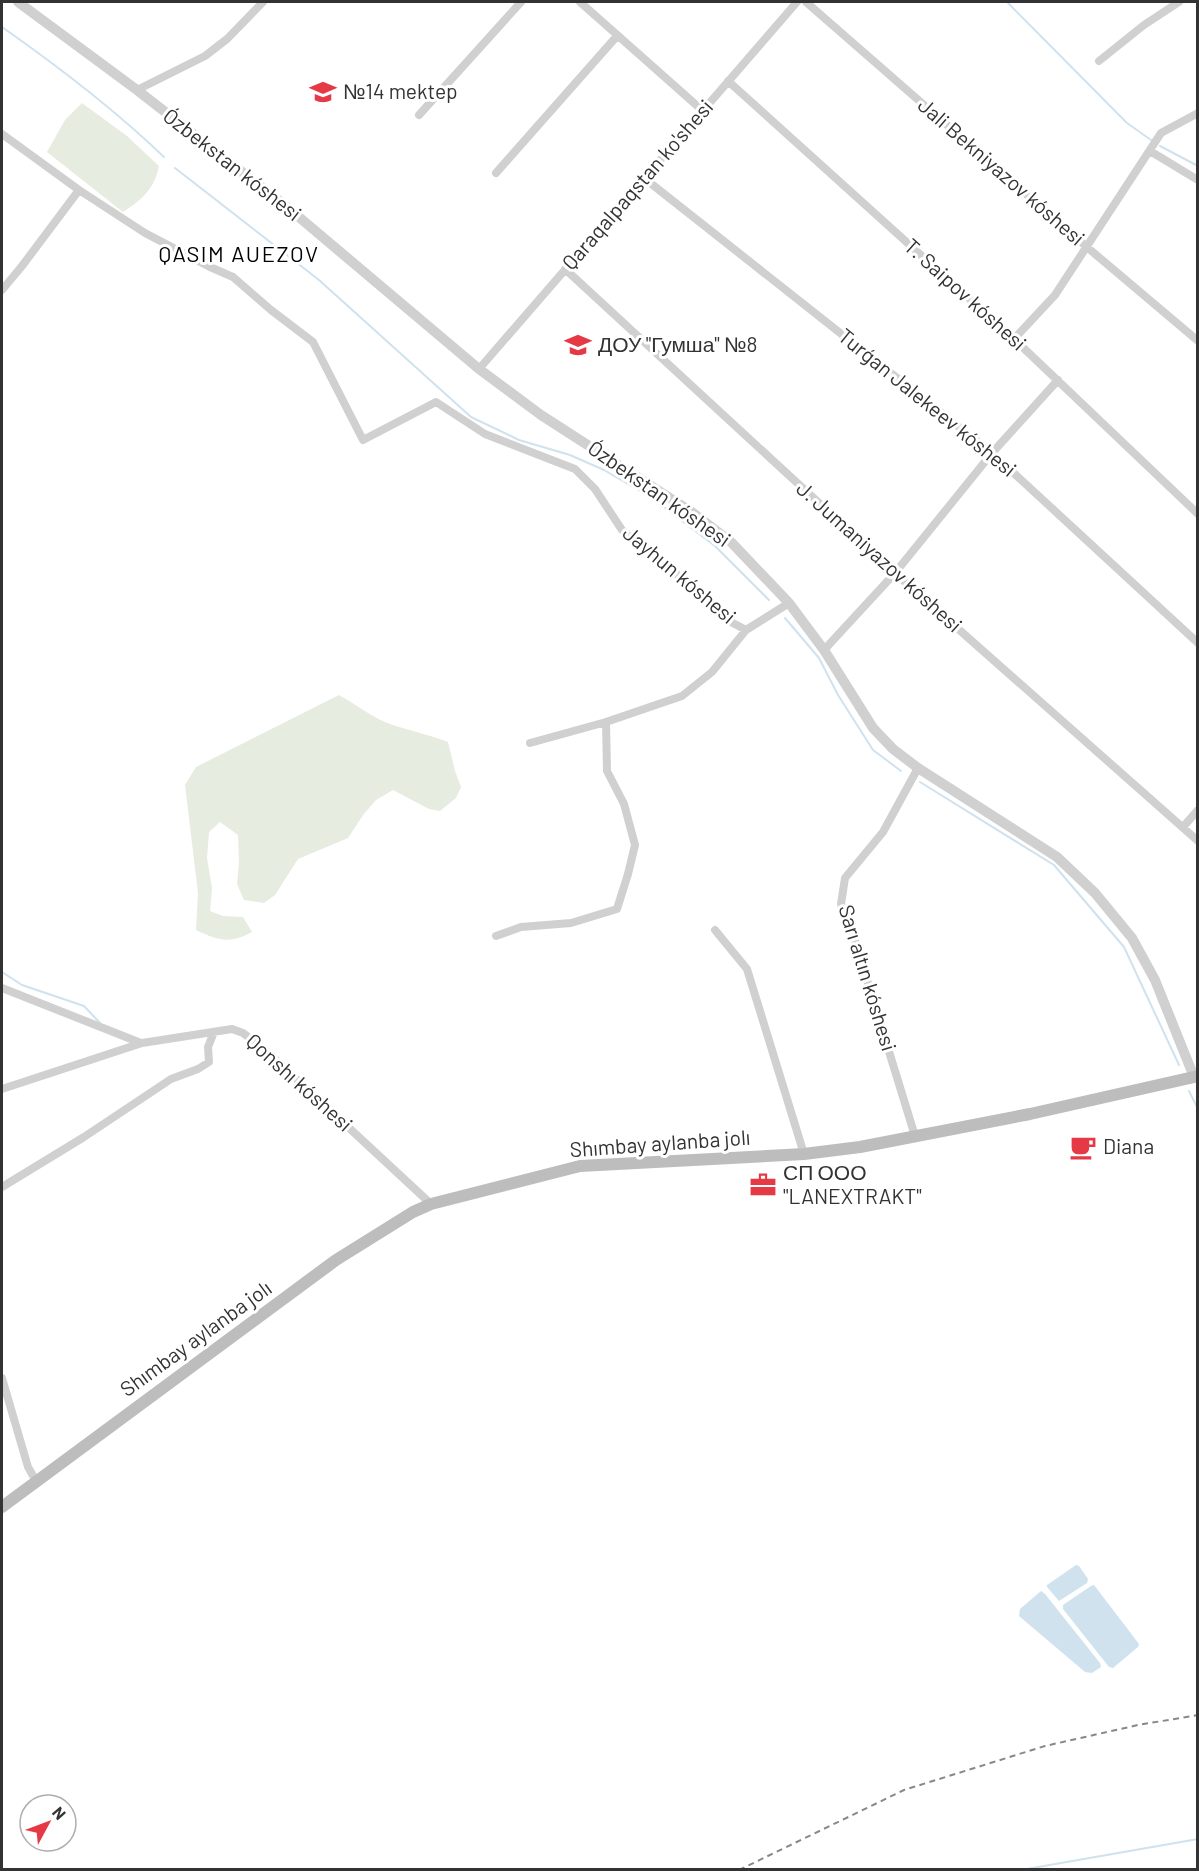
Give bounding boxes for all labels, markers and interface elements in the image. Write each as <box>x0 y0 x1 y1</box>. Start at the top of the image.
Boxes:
school or university icon: №14 mektep <box>308 77 338 107</box>
place label: №14 mektep <box>343 78 458 103</box>
street label: Jali Bekniyazov kóshesi <box>914 92 1090 250</box>
street label: Qaraqalpaqstan ko'shesi <box>556 94 718 274</box>
street label: Ózbekstan kóshesi <box>159 102 307 226</box>
street label: T. Saipov kóshesi <box>900 233 1032 355</box>
district label: QASIM AUEZOV <box>158 240 320 266</box>
street label: Turǵan Jalekeev kóshesi <box>834 322 1022 481</box>
school or university icon: ДОУ "Гумша" №8 <box>563 330 593 360</box>
place label: ДОУ "Гумша" №8 <box>598 331 758 356</box>
street label: Ózbekstan kóshesi <box>584 434 736 551</box>
street label: J. Jumaniyazov kóshesi <box>792 475 968 637</box>
street label: Jayhun kóshesi <box>618 519 741 628</box>
street label: Sarı altın kóshesi <box>834 901 903 1054</box>
street label: Qonshı kóshesi <box>242 1028 358 1136</box>
street label: Shımbay aylanba jolı <box>569 1124 751 1161</box>
cafe icon: Diana <box>1068 1132 1098 1162</box>
place label: Diana <box>1103 1133 1154 1158</box>
place label: СП ООО "LANEXTRAKT" <box>783 1159 922 1208</box>
office icon: СП ООО "LANEXTRAKT" <box>748 1170 778 1200</box>
street label: Shımbay aylanba jolı <box>115 1275 276 1401</box>
north arrow <box>18 1793 78 1853</box>
text: N <box>49 1803 70 1823</box>

